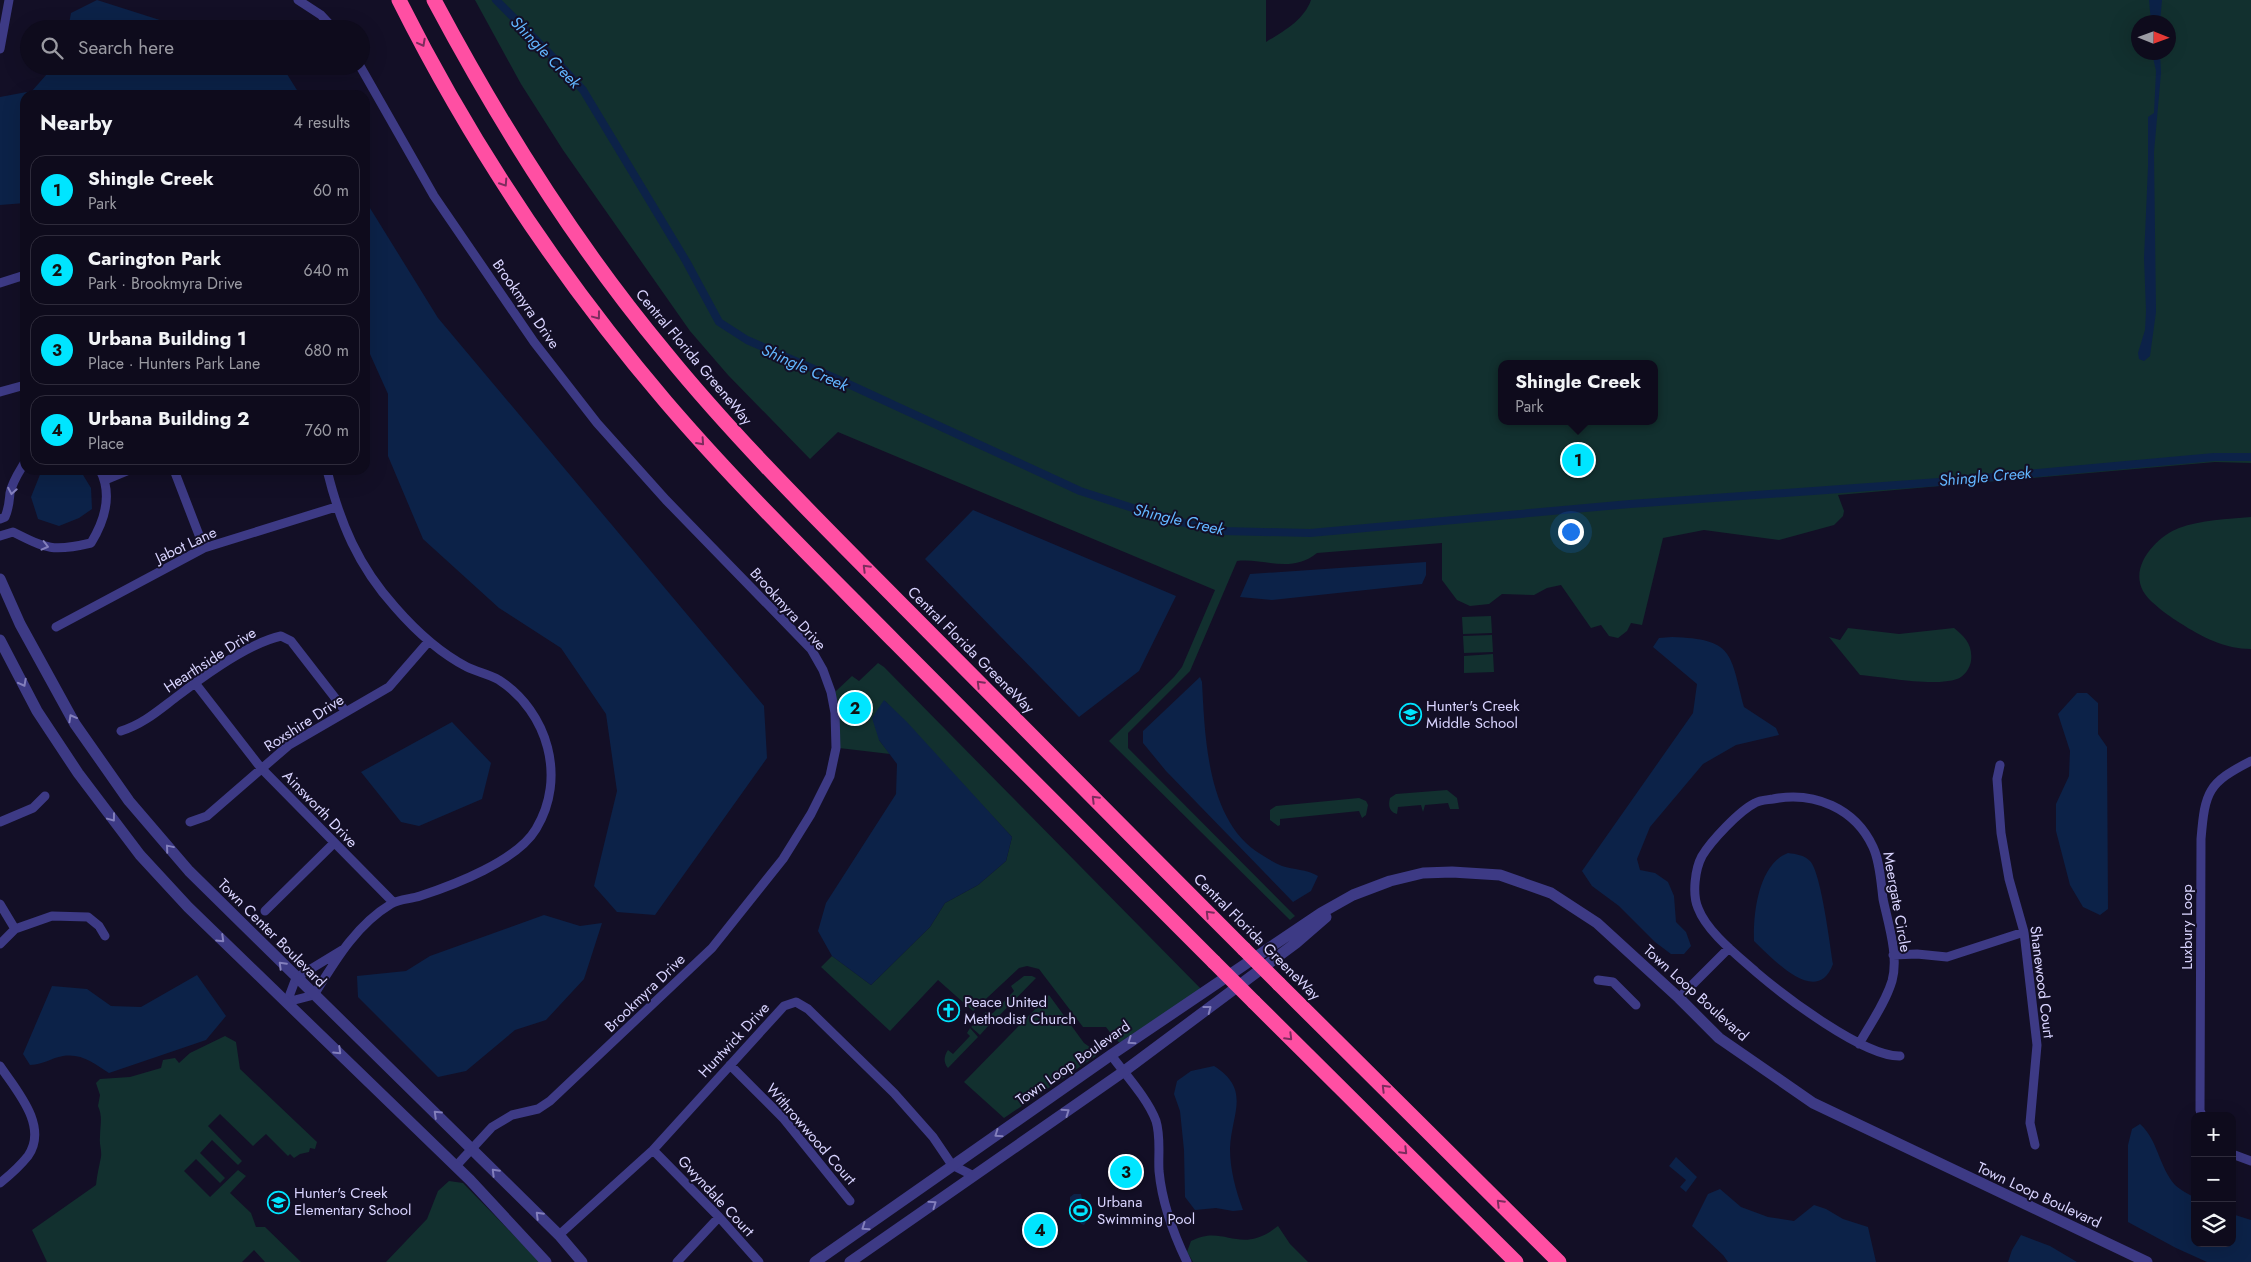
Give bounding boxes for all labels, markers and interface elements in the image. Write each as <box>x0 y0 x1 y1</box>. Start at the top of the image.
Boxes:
water label: Shingle Creek <box>505 11 587 94</box>
north arrow <box>2131 15 2176 60</box>
search box <box>20 20 370 75</box>
icon: search <box>38 34 66 62</box>
text: Search here <box>78 34 174 61</box>
one-way arrow <box>416 38 426 47</box>
text: Nearby <box>40 108 112 138</box>
text: 4 results <box>294 111 350 134</box>
text: Shingle Creek <box>88 165 214 192</box>
one-way arrow <box>498 178 507 187</box>
text: 1 <box>53 179 61 202</box>
text: 60 m <box>313 179 349 202</box>
text: Park <box>88 192 117 215</box>
text: Carington Park <box>88 245 221 272</box>
street label: Brookmyra Drive <box>487 255 565 353</box>
text: 2 <box>52 259 62 282</box>
text: 640 m <box>304 259 349 282</box>
text: Park · Brookmyra Drive <box>88 272 243 295</box>
street label: Central Florida GreeneWay <box>630 284 758 430</box>
one-way arrow <box>592 311 601 320</box>
text: Urbana Building 1 <box>88 325 247 352</box>
water label: Shingle Creek <box>758 338 853 397</box>
text: 3 <box>52 339 62 362</box>
text: 680 m <box>304 339 349 362</box>
text: Place · Hunters Park Lane <box>88 352 260 375</box>
popup <box>1498 360 1658 425</box>
text: Shingle Creek <box>1515 368 1641 395</box>
text: Park <box>1515 395 1544 418</box>
text: Urbana Building 2 <box>88 405 250 432</box>
text: 4 <box>51 419 63 442</box>
text: 760 m <box>305 419 349 442</box>
text: Place <box>88 432 124 455</box>
one-way arrow <box>695 436 704 445</box>
pin: 1 <box>1562 441 1594 479</box>
water label: Shingle Creek <box>1938 461 2033 492</box>
one-way arrow <box>7 487 18 496</box>
water label: Shingle Creek <box>1131 498 1228 541</box>
your location <box>1558 519 1584 545</box>
street label: Jabot Lane <box>150 521 220 570</box>
one-way arrow <box>40 540 48 550</box>
street label: Brookmyra Drive <box>745 563 831 655</box>
one-way arrow <box>863 565 872 574</box>
street label: Central Florida GreeneWay <box>903 582 1040 719</box>
street label: Hearthside Drive <box>159 622 261 698</box>
one-way arrow <box>17 678 27 687</box>
one-way arrow <box>977 681 986 690</box>
street label: Roxshire Drive <box>260 689 348 757</box>
pin: 2 <box>839 689 871 727</box>
place label: Hunter's Creek Middle School <box>1426 695 1520 734</box>
school or university icon: Hunter's Creek Middle School <box>1398 703 1422 727</box>
one-way arrow <box>68 714 78 723</box>
street label: Ainsworth Drive <box>277 765 363 853</box>
one-way arrow <box>1091 796 1100 805</box>
one-way arrow <box>107 812 115 821</box>
one-way arrow <box>166 845 175 854</box>
street label: Meergate Circle <box>1877 850 1917 954</box>
street label: Central Florida GreeneWay <box>1189 869 1326 1006</box>
street label: Town Center Boulevard <box>213 874 331 992</box>
street label: Luxbury Loop <box>2176 884 2198 970</box>
one-way arrow <box>1206 911 1215 920</box>
street label: Shanewood Court <box>2024 924 2060 1040</box>
one-way arrow <box>215 933 224 942</box>
street label: Town Loop Boulevard <box>1638 940 1754 1046</box>
street label: Brookmyra Drive <box>600 949 690 1037</box>
one-way arrow <box>279 961 288 970</box>
place label: Peace United Methodist Church <box>964 991 1076 1030</box>
street label: Huntwick Drive <box>693 997 775 1083</box>
church icon: Peace United Methodist Church <box>936 999 960 1023</box>
one-way arrow <box>1202 1006 1212 1015</box>
street label: Town Loop Boulevard <box>1011 1015 1135 1111</box>
one-way arrow <box>1283 1031 1292 1040</box>
one-way arrow <box>1128 1035 1137 1044</box>
one-way arrow <box>332 1045 341 1054</box>
street label: Withrowwood Court <box>761 1078 862 1190</box>
one-way arrow <box>1382 1085 1391 1094</box>
one-way arrow <box>1060 1109 1070 1118</box>
one-way arrow <box>433 1111 442 1120</box>
map controls <box>2191 1112 2236 1247</box>
button: + <box>2191 1112 2236 1157</box>
one-way arrow <box>994 1128 1004 1137</box>
one-way arrow <box>1398 1145 1407 1154</box>
street label: Gwyndale Court <box>673 1151 760 1242</box>
pin: 3 <box>1110 1153 1142 1191</box>
street label: Town Loop Boulevard <box>1973 1156 2105 1234</box>
button: − <box>2191 1157 2236 1202</box>
one-way arrow <box>492 1169 501 1178</box>
place label: Hunter's Creek Elementary School <box>294 1182 411 1221</box>
school or university icon: Hunter's Creek Elementary School <box>266 1190 290 1214</box>
place label: Urbana Swimming Pool <box>1097 1191 1195 1230</box>
sports icon: Urbana Swimming Pool <box>1069 1199 1093 1223</box>
one-way arrow <box>1497 1200 1506 1209</box>
one-way arrow <box>927 1201 937 1210</box>
button: layers <box>2191 1202 2236 1247</box>
pin: 4 <box>1024 1211 1056 1249</box>
one-way arrow <box>536 1212 545 1221</box>
one-way arrow <box>861 1221 871 1230</box>

